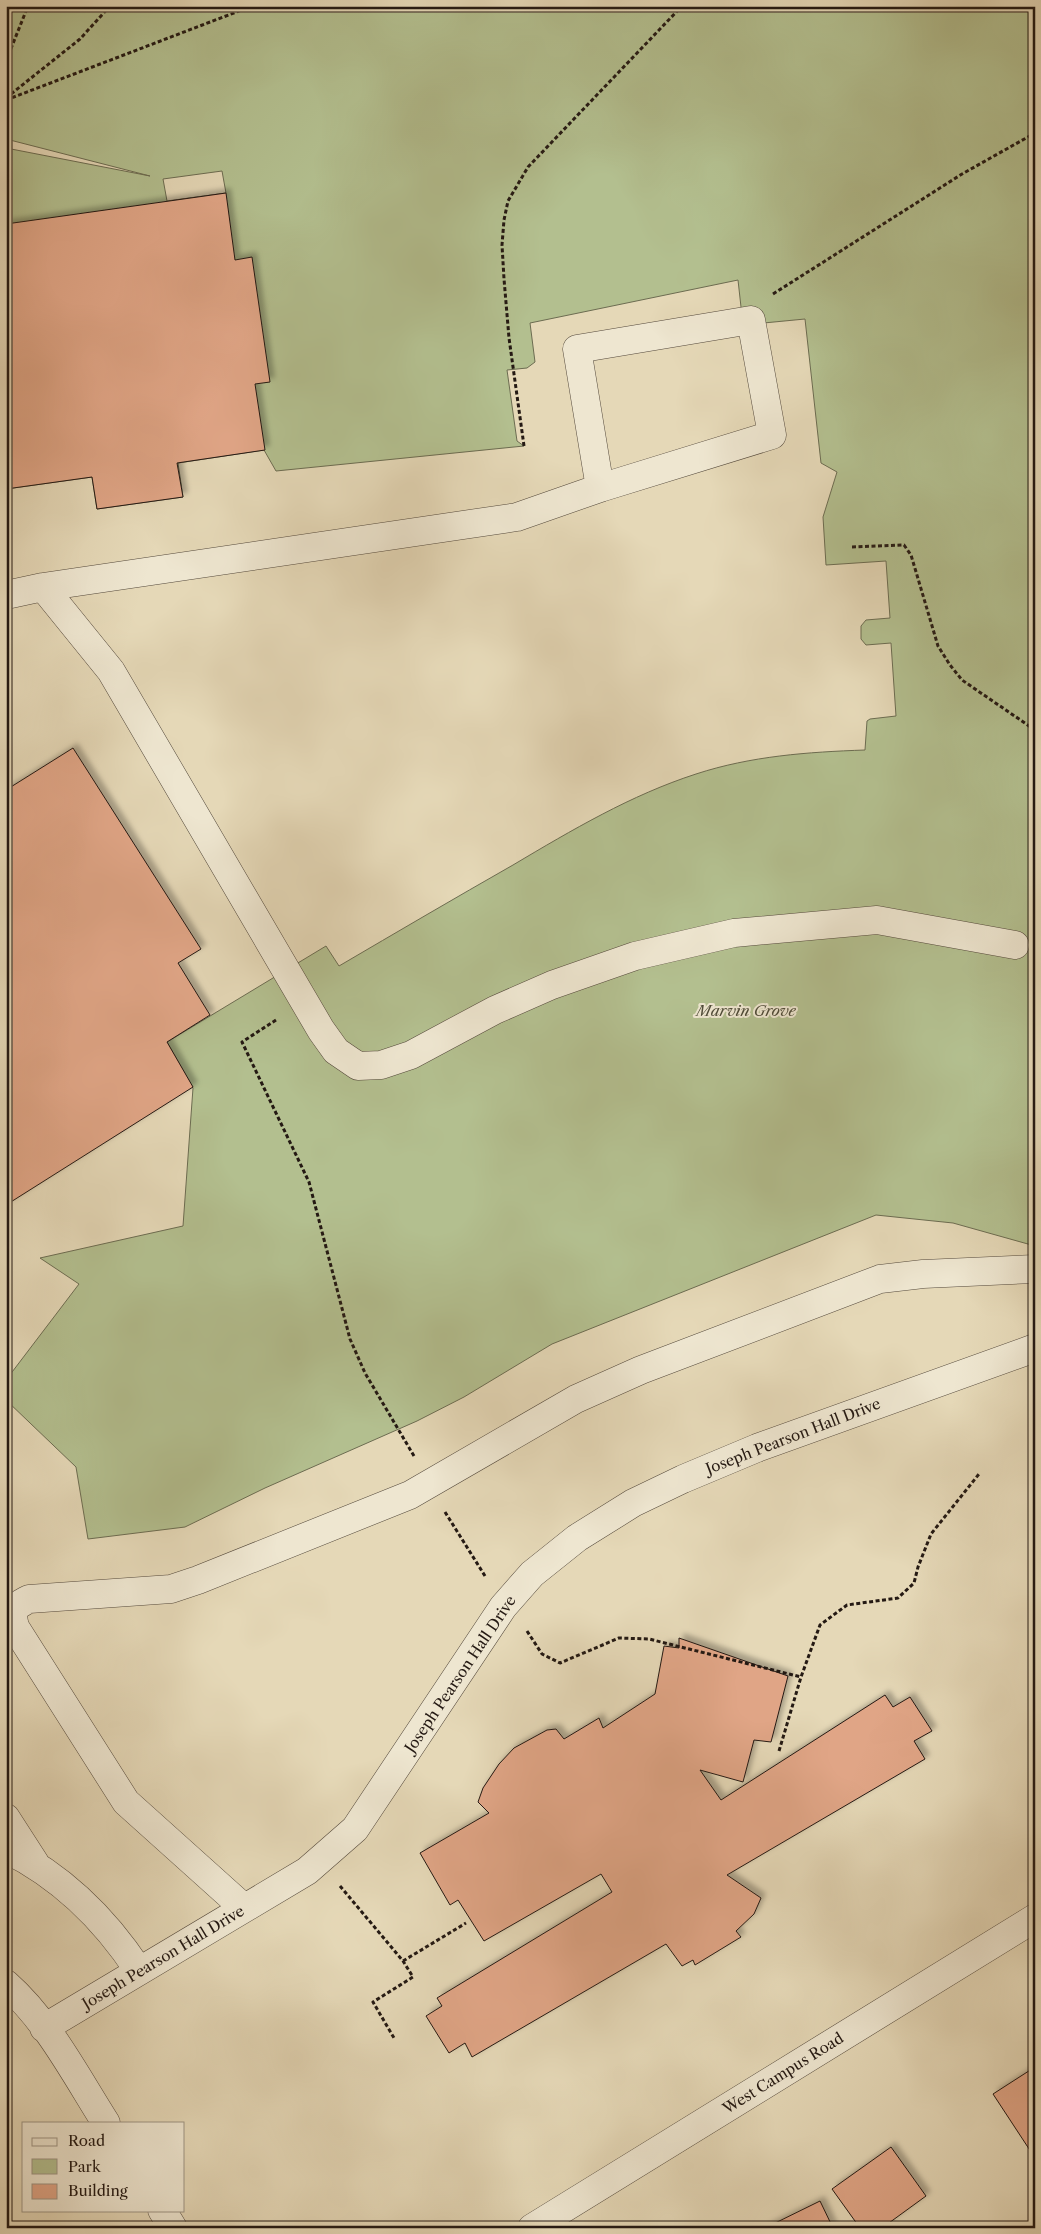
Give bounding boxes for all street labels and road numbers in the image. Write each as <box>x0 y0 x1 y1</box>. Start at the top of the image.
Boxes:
street label: Joseph Pearson Hall Drive <box>701 1394 883 1479</box>
street label: Joseph Pearson Hall Drive <box>399 1592 520 1758</box>
street label: Joseph Pearson Hall Drive <box>77 1901 247 2014</box>
street label: West Campus Road <box>718 2028 847 2118</box>

